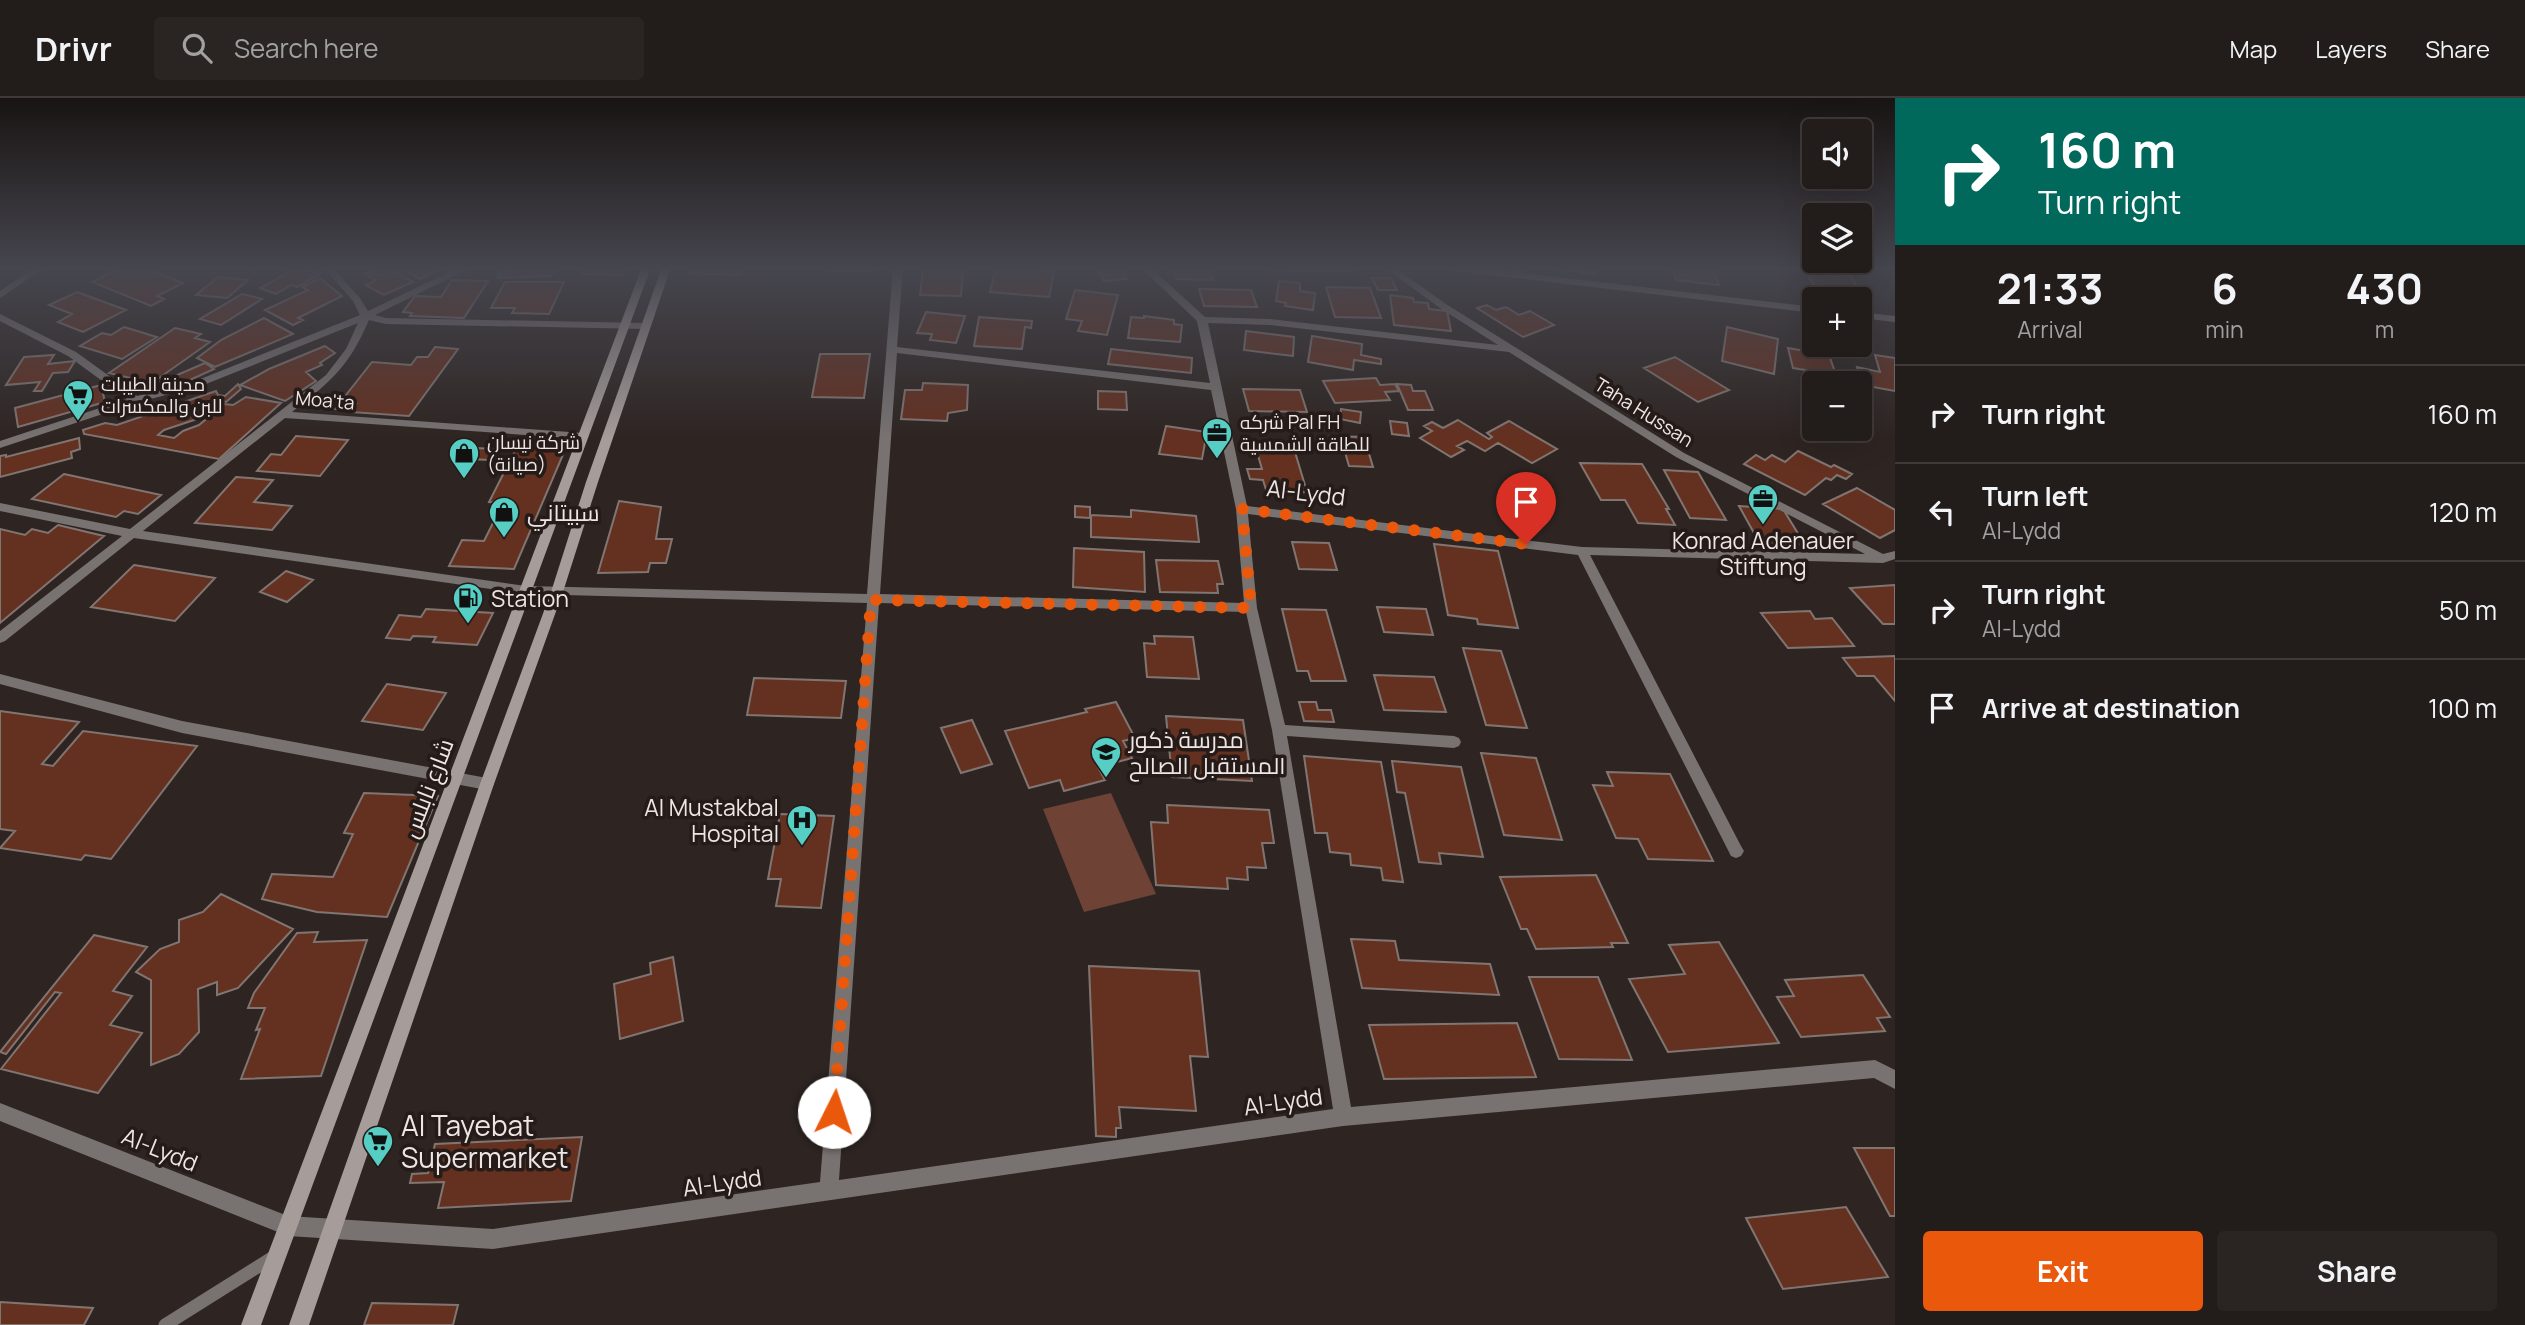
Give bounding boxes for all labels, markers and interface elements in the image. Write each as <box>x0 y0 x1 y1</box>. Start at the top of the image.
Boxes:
search box <box>154 17 644 80</box>
text: Drivr <box>35 26 112 71</box>
icon: search <box>178 29 216 67</box>
text: Search here <box>234 30 378 66</box>
text: Map <box>2230 32 2277 65</box>
text: Layers <box>2315 32 2387 65</box>
text: Share <box>2425 32 2490 65</box>
text: 160 m <box>2038 116 2176 183</box>
map controls <box>1802 119 1872 441</box>
button: sound <box>1802 119 1872 189</box>
icon: right <box>1923 126 2014 217</box>
text: Turn right <box>2038 180 2181 224</box>
button: layers <box>1802 203 1872 273</box>
text: 21:33 <box>1997 259 2103 317</box>
text: 6 <box>2211 259 2238 317</box>
text: 430 <box>2346 259 2423 317</box>
button: + <box>1802 287 1872 357</box>
text: Arrival <box>2017 313 2083 345</box>
text: min <box>2205 313 2244 345</box>
text: m <box>2375 313 2394 345</box>
place label: مدينة الطيبات للبن والمكسرات <box>101 371 223 419</box>
street label: Taha Hussan <box>1590 371 1698 453</box>
button: − <box>1802 371 1872 441</box>
supermarket icon: مدينة الطيبات للبن والمكسرات <box>61 378 95 422</box>
street label: Moa'ta <box>294 384 356 416</box>
icon: right <box>1923 395 1961 433</box>
text: Turn right <box>1982 396 2106 432</box>
text: 160 m <box>2428 396 2497 432</box>
place label: شركه Pal FH للطاقة الشمسية <box>1240 409 1370 457</box>
office icon: شركه Pal FH للطاقة الشمسية <box>1200 416 1234 460</box>
place label: شركة نيسان (صيانة) <box>487 429 580 477</box>
shop icon: شركة نيسان (صيانة) <box>447 436 481 480</box>
street label: Al-Lydd <box>1265 471 1347 513</box>
pin <box>1496 472 1556 544</box>
text: Turn left <box>1982 478 2089 514</box>
office icon: Konrad Adenauer Stiftung <box>1746 482 1780 526</box>
icon: arrive <box>1507 483 1545 521</box>
icon: left <box>1923 493 1961 531</box>
text: 120 m <box>2429 494 2497 530</box>
shop icon: سبيتاني <box>487 495 521 539</box>
place label: سبيتاني <box>527 496 600 531</box>
text: Al-Lydd <box>1982 514 2061 546</box>
place label: Konrad Adenauer Stiftung <box>1672 524 1854 582</box>
text: Turn right <box>1982 576 2106 612</box>
fuel station icon: Station <box>451 581 485 625</box>
place label: Station <box>491 582 569 614</box>
icon: right <box>1923 591 1961 629</box>
text: 50 m <box>2439 592 2497 628</box>
text: Al-Lydd <box>1982 612 2061 644</box>
icon: arrive <box>1923 689 1961 727</box>
text: Arrive at destination <box>1982 690 2240 726</box>
text: 100 m <box>2428 690 2497 726</box>
place label: مدرسة ذكور المستقبل الصالح <box>1127 723 1285 782</box>
street label: شارع نابلس <box>393 734 462 843</box>
school or university icon: مدرسة ذكور المستقبل الصالح <box>1089 735 1123 779</box>
place label: Al Mustakbal Hospital <box>644 791 779 849</box>
hospital icon: Al Mustakbal Hospital <box>785 803 819 847</box>
position arrow <box>797 1075 871 1149</box>
street label: Al-Lydd <box>1242 1080 1324 1122</box>
place label: Al Tayebat Supermarket <box>401 1106 569 1176</box>
street label: Al-Lydd <box>117 1119 203 1179</box>
supermarket icon: Al Tayebat Supermarket <box>361 1124 395 1168</box>
street label: Al-Lydd <box>681 1161 763 1203</box>
button: Exit <box>1923 1231 2203 1311</box>
button: Share <box>2217 1231 2497 1311</box>

